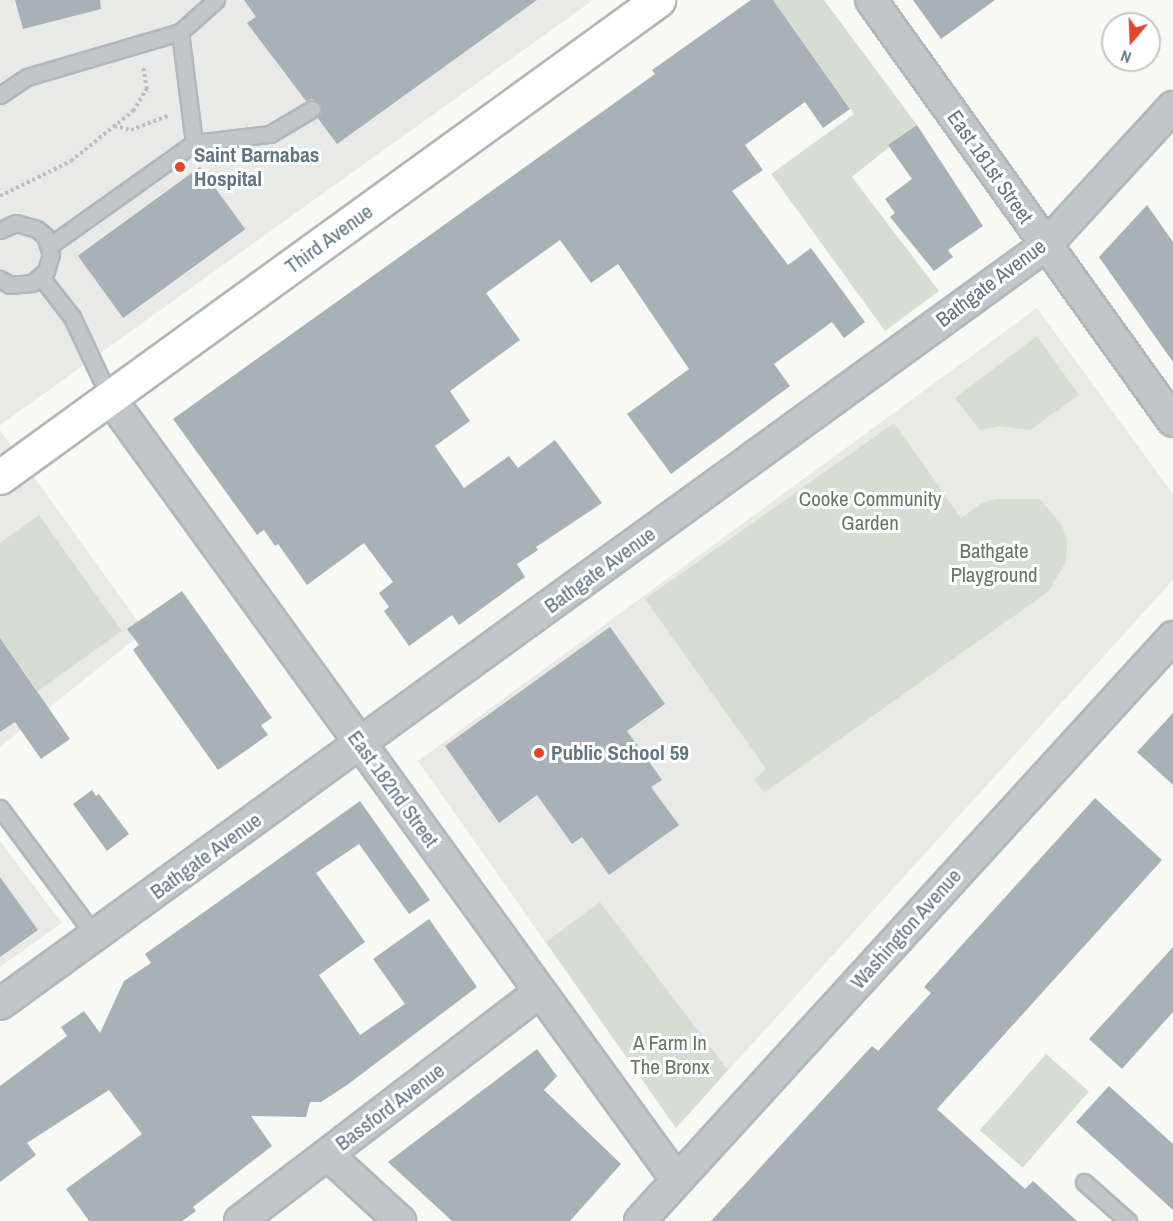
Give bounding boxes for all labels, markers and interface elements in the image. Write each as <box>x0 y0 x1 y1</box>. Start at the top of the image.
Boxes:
north arrow <box>1101 12 1161 72</box>
text: N <box>1118 45 1134 69</box>
street label: East 181st Street <box>942 106 1038 228</box>
place label: Saint Barnabas Hospital <box>194 142 319 192</box>
marker: Saint Barnabas Hospital <box>171 158 189 176</box>
street label: Third Avenue <box>280 199 378 279</box>
street label: Bathgate Avenue <box>931 233 1051 333</box>
park label: Cooke Community Garden <box>799 486 941 536</box>
street label: Bathgate Avenue <box>539 521 661 619</box>
park label: Bathgate Playground <box>950 538 1038 588</box>
street label: East 182nd Street <box>342 726 444 852</box>
place label: Public School 59 <box>551 740 689 766</box>
marker: Public School 59 <box>532 746 546 760</box>
street label: Bathgate Avenue <box>145 807 267 905</box>
street label: Washington Avenue <box>845 863 967 995</box>
park label: A Farm In The Bronx <box>630 1030 710 1080</box>
street label: Bassford Avenue <box>330 1058 450 1156</box>

